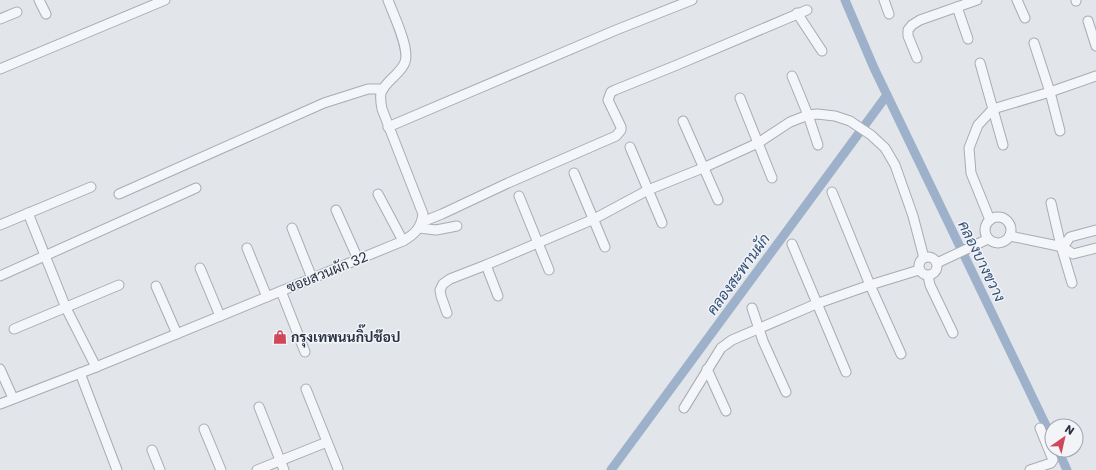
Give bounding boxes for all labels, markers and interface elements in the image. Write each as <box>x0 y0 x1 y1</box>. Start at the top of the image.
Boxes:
water label: คลองบางขวาง <box>953 217 1011 305</box>
water label: คลองสะพานผัก <box>701 229 775 319</box>
street label: ซอยสวนผัก 32 <box>283 247 371 297</box>
place label: กรุงเทพนนกิ๊ปช๊อป <box>291 324 400 348</box>
shop icon: กรุงเทพนนกิ๊ปช๊อป <box>272 329 288 345</box>
north arrow <box>1044 418 1084 458</box>
text: N <box>1062 421 1077 439</box>

